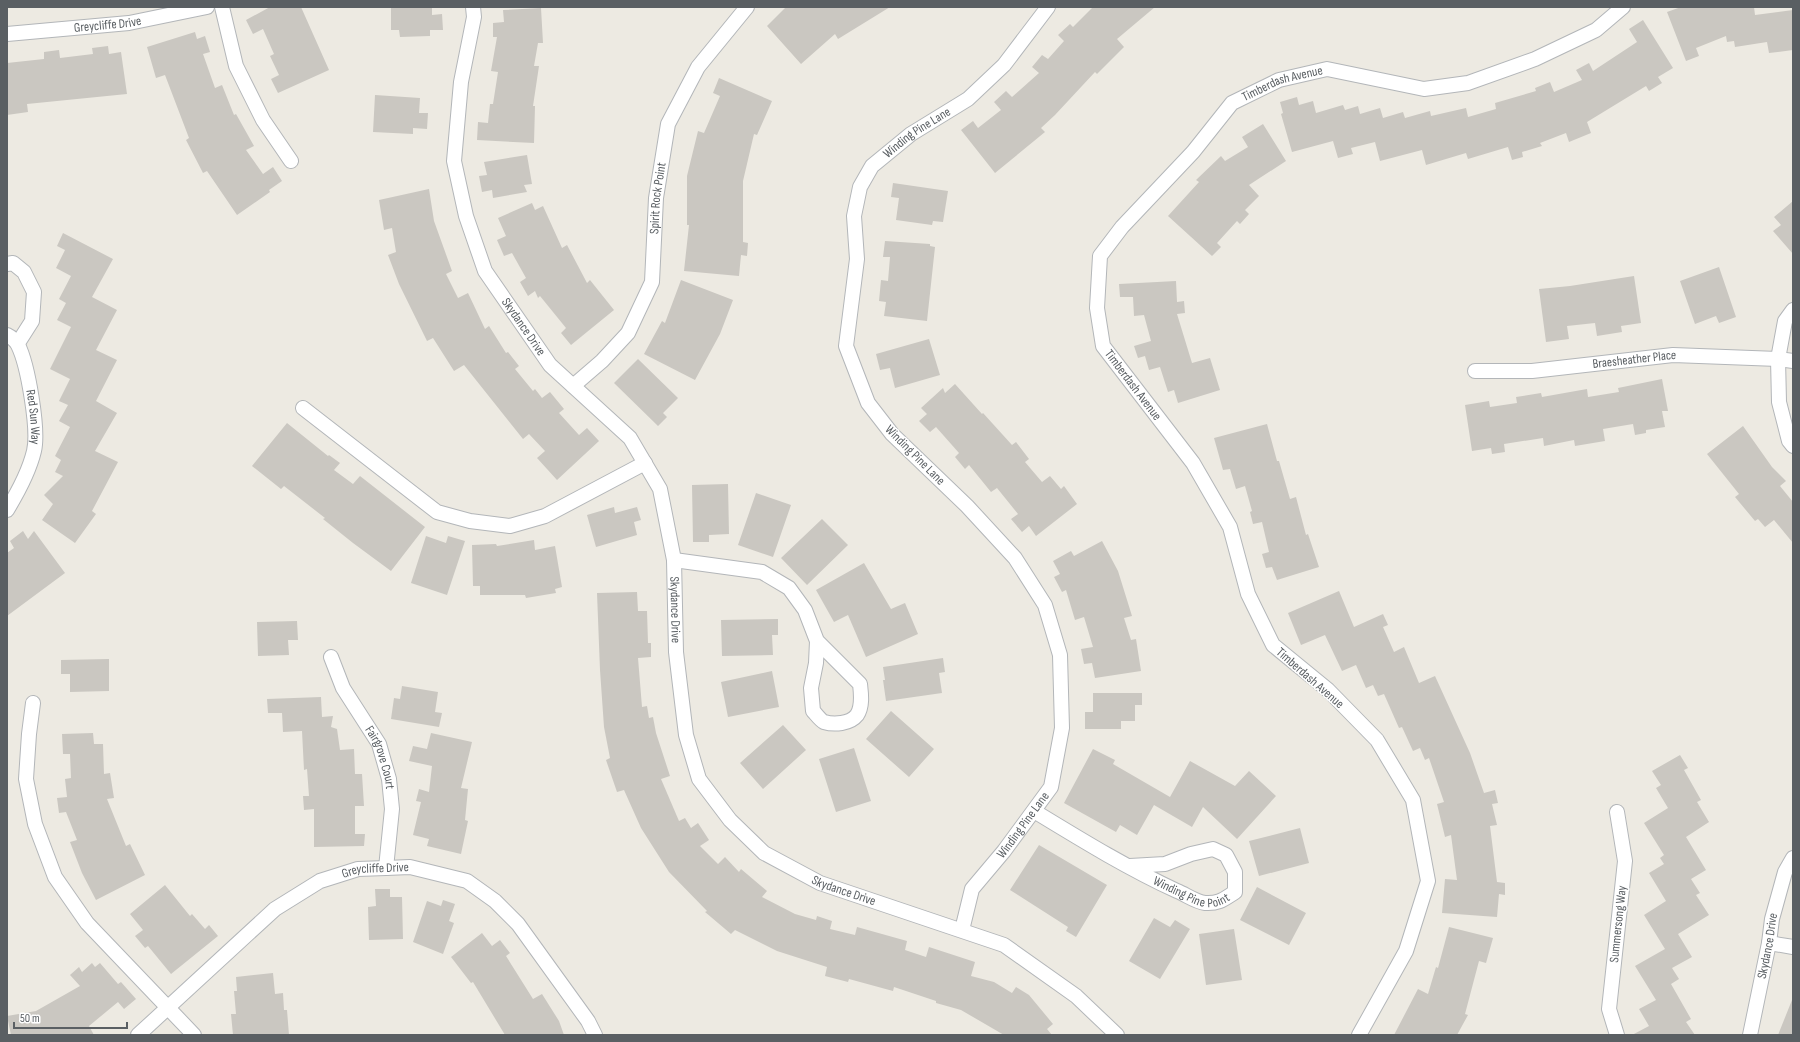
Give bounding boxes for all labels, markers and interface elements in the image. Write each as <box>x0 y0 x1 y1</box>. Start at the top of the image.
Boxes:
street label: Greycliffe Drive <box>73 13 143 36</box>
street label: Timberdash Avenue <box>1239 62 1324 105</box>
street label: Winding Pine Lane <box>880 104 953 162</box>
street label: Spirit Rock Point <box>646 161 670 234</box>
street label: Skydance Drive <box>498 295 549 359</box>
street label: Timberdash Avenue <box>1101 346 1165 424</box>
street label: Braesheather Place <box>1592 347 1676 372</box>
street label: Red Sun Way <box>22 388 43 445</box>
street label: Winding Pine Lane <box>882 422 948 488</box>
street label: Skydance Drive <box>666 576 684 643</box>
street label: Timberdash Avenue <box>1273 644 1347 712</box>
street label: Fairgrove Court <box>361 723 398 790</box>
street label: Winding Pine Lane <box>993 789 1053 862</box>
street label: Greycliffe Drive <box>340 859 409 882</box>
street label: Skydance Drive <box>809 872 878 909</box>
street label: Winding Pine Point <box>1151 873 1233 911</box>
street label: Summersong Way <box>1606 885 1630 963</box>
street label: Skydance Drive <box>1754 911 1781 980</box>
scale bar <box>14 1004 127 1030</box>
text: 50 m <box>20 1011 40 1026</box>

